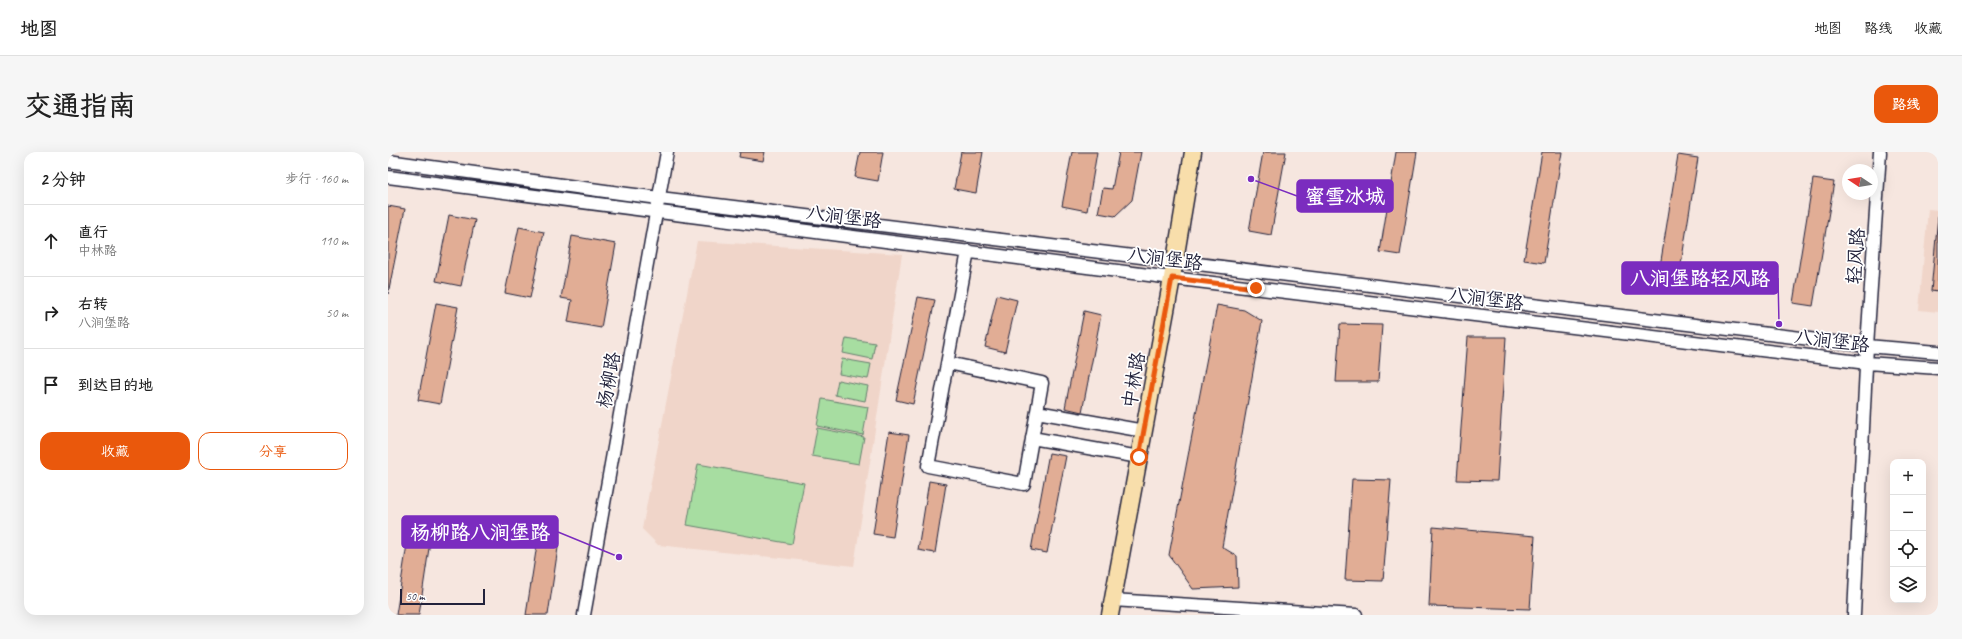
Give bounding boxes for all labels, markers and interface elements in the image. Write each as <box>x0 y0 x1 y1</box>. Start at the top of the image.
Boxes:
text: 地图 <box>20 17 58 41</box>
text: 地图 <box>1814 20 1842 37</box>
text: 路线 <box>1864 20 1892 37</box>
text: 收藏 <box>1914 20 1942 37</box>
button: 路线 <box>1874 85 1938 123</box>
text: 交通指南 <box>24 88 136 123</box>
north arrow <box>1842 164 1878 200</box>
text: 2 分钟 <box>40 169 86 190</box>
text: 步行 · 160 m <box>285 171 348 187</box>
callout: 蜜雪冰城 <box>1297 180 1393 212</box>
text: 蜜雪冰城 <box>1305 184 1385 209</box>
street label: 八涧堡路 <box>805 200 883 234</box>
text: 直行 <box>78 223 108 242</box>
street label: 轻风路 <box>1842 227 1870 285</box>
icon: ahead <box>40 230 62 252</box>
text: 110 m <box>320 233 348 249</box>
street label: 八涧堡路 <box>1126 242 1204 276</box>
text: 中林路 <box>78 243 117 259</box>
callout: 八涧堡路轻风路 <box>1622 262 1778 294</box>
text: 八涧堡路轻风路 <box>1630 266 1770 291</box>
route end <box>1247 279 1265 297</box>
street label: 八涧堡路 <box>1447 282 1525 316</box>
text: 右转 <box>78 295 108 314</box>
icon: right <box>40 302 62 324</box>
text: 50 m <box>326 305 348 321</box>
text: 八涧堡路 <box>78 315 130 331</box>
street label: 八涧堡路 <box>1793 324 1871 358</box>
street label: 杨柳路 <box>592 350 626 410</box>
street label: 中林路 <box>1117 350 1151 410</box>
icon: arrive <box>40 374 62 396</box>
text: 到达目的地 <box>78 376 153 395</box>
button: 收藏 <box>40 432 190 470</box>
button: 分享 <box>198 432 348 470</box>
route start <box>1130 448 1148 466</box>
map controls <box>1890 459 1926 603</box>
button: + <box>1890 459 1926 495</box>
button: − <box>1890 495 1926 531</box>
callout: 杨柳路八涧堡路 <box>402 516 558 548</box>
text: 杨柳路八涧堡路 <box>410 520 550 545</box>
button: locate <box>1890 531 1926 567</box>
button: layers <box>1890 567 1926 603</box>
scale bar <box>400 587 485 606</box>
text: 50 m <box>406 589 425 603</box>

